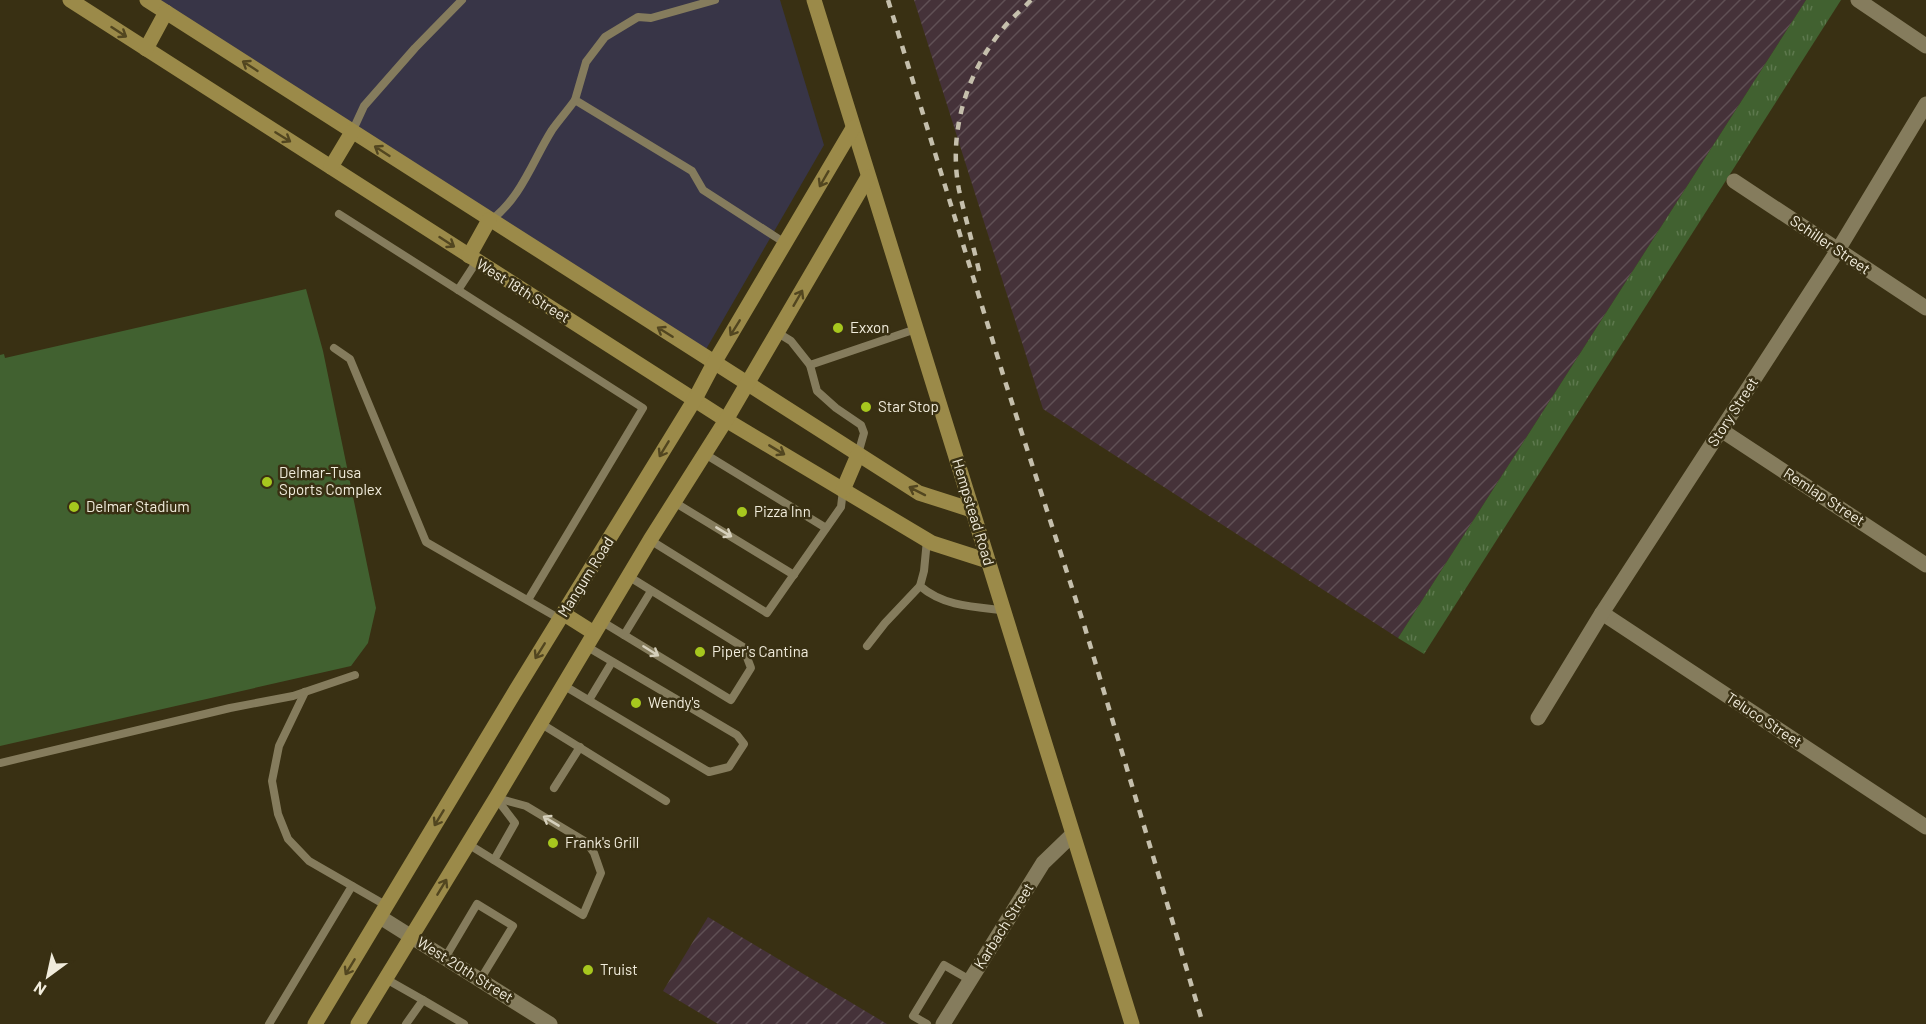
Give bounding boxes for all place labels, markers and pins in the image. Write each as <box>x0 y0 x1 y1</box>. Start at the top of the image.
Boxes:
place label: Exxon <box>850 318 889 336</box>
marker: Exxon <box>831 321 845 335</box>
place label: Star Stop <box>878 397 939 415</box>
marker: Star Stop <box>859 400 873 414</box>
place label: Delmar-Tusa Sports Complex <box>279 463 382 498</box>
marker: Delmar-Tusa Sports Complex <box>260 475 274 489</box>
place label: Delmar Stadium <box>86 497 190 515</box>
marker: Delmar Stadium <box>67 500 81 514</box>
place label: Pizza Inn <box>754 502 811 520</box>
marker: Pizza Inn <box>735 505 749 519</box>
place label: Piper's Cantina <box>712 642 808 660</box>
marker: Piper's Cantina <box>693 645 707 659</box>
place label: Wendy's <box>648 693 700 711</box>
marker: Wendy's <box>629 696 643 710</box>
place label: Frank's Grill <box>565 833 639 851</box>
marker: Frank's Grill <box>546 836 560 850</box>
place label: Truist <box>600 960 638 978</box>
marker: Truist <box>581 963 595 977</box>

